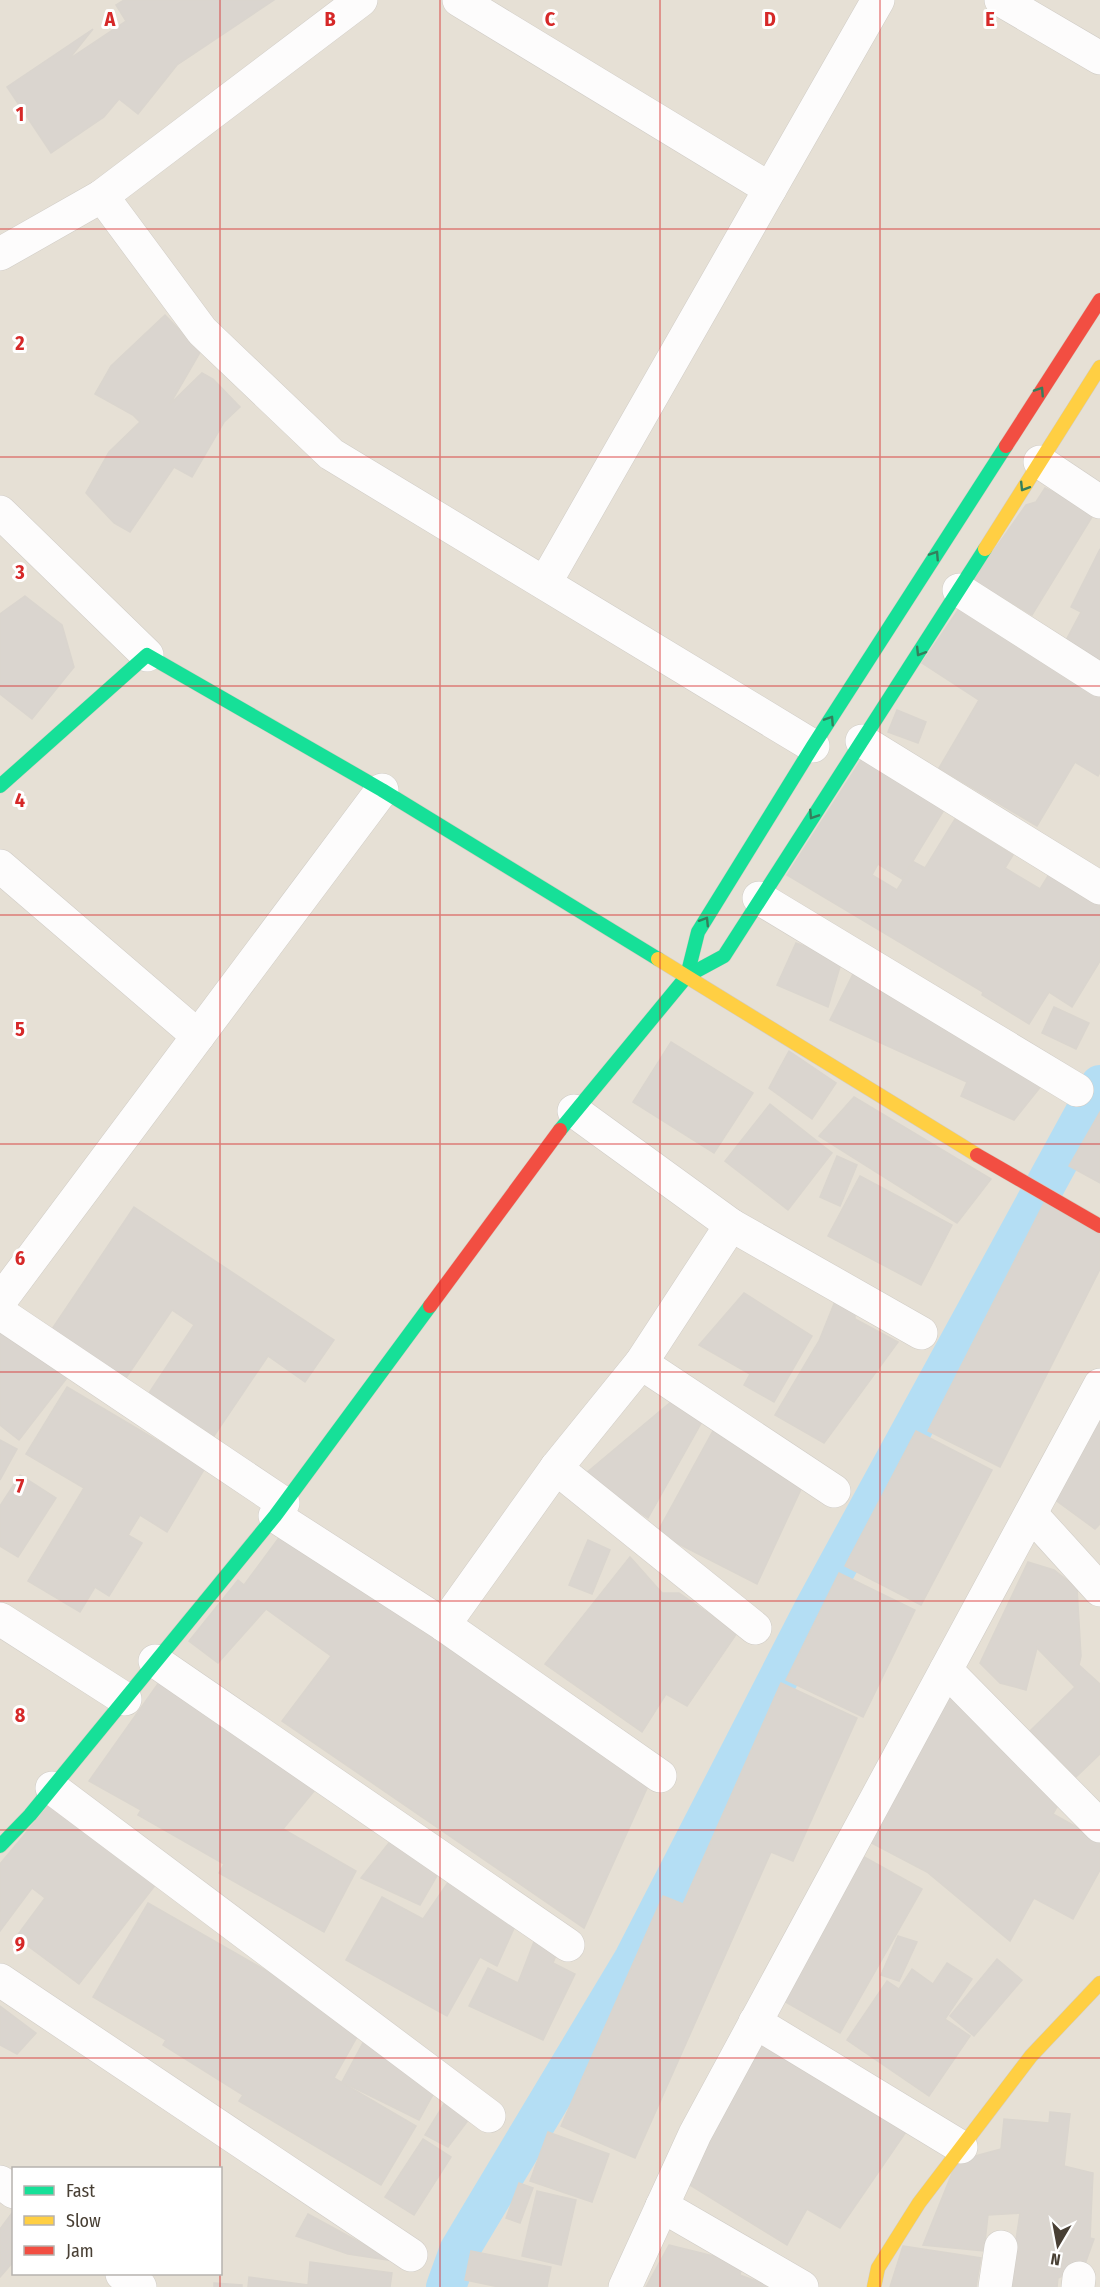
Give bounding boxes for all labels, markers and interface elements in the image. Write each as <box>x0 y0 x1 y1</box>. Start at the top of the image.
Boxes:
text: A <box>104 7 117 31</box>
text: B <box>324 7 336 31</box>
text: C <box>545 7 556 31</box>
text: D <box>764 7 776 31</box>
text: E <box>985 7 995 31</box>
text: 1 <box>16 102 24 126</box>
text: 2 <box>14 331 25 355</box>
one-way arrow <box>1033 387 1045 397</box>
one-way arrow <box>1020 481 1032 491</box>
one-way arrow <box>928 551 939 562</box>
text: 3 <box>14 560 25 584</box>
one-way arrow <box>916 646 928 656</box>
one-way arrow <box>823 715 834 726</box>
text: 4 <box>15 788 25 812</box>
one-way arrow <box>809 809 820 820</box>
one-way arrow <box>697 917 709 927</box>
text: 5 <box>15 1017 25 1041</box>
text: 6 <box>15 1246 25 1270</box>
text: 7 <box>16 1474 25 1498</box>
text: 8 <box>15 1703 26 1727</box>
text: 9 <box>15 1932 25 1956</box>
legend <box>12 2167 222 2275</box>
text: Fast <box>66 2180 95 2202</box>
text: Slow <box>66 2210 101 2232</box>
north arrow <box>1028 2215 1088 2275</box>
text: Jam <box>66 2240 94 2262</box>
text: N <box>1049 2249 1062 2269</box>

